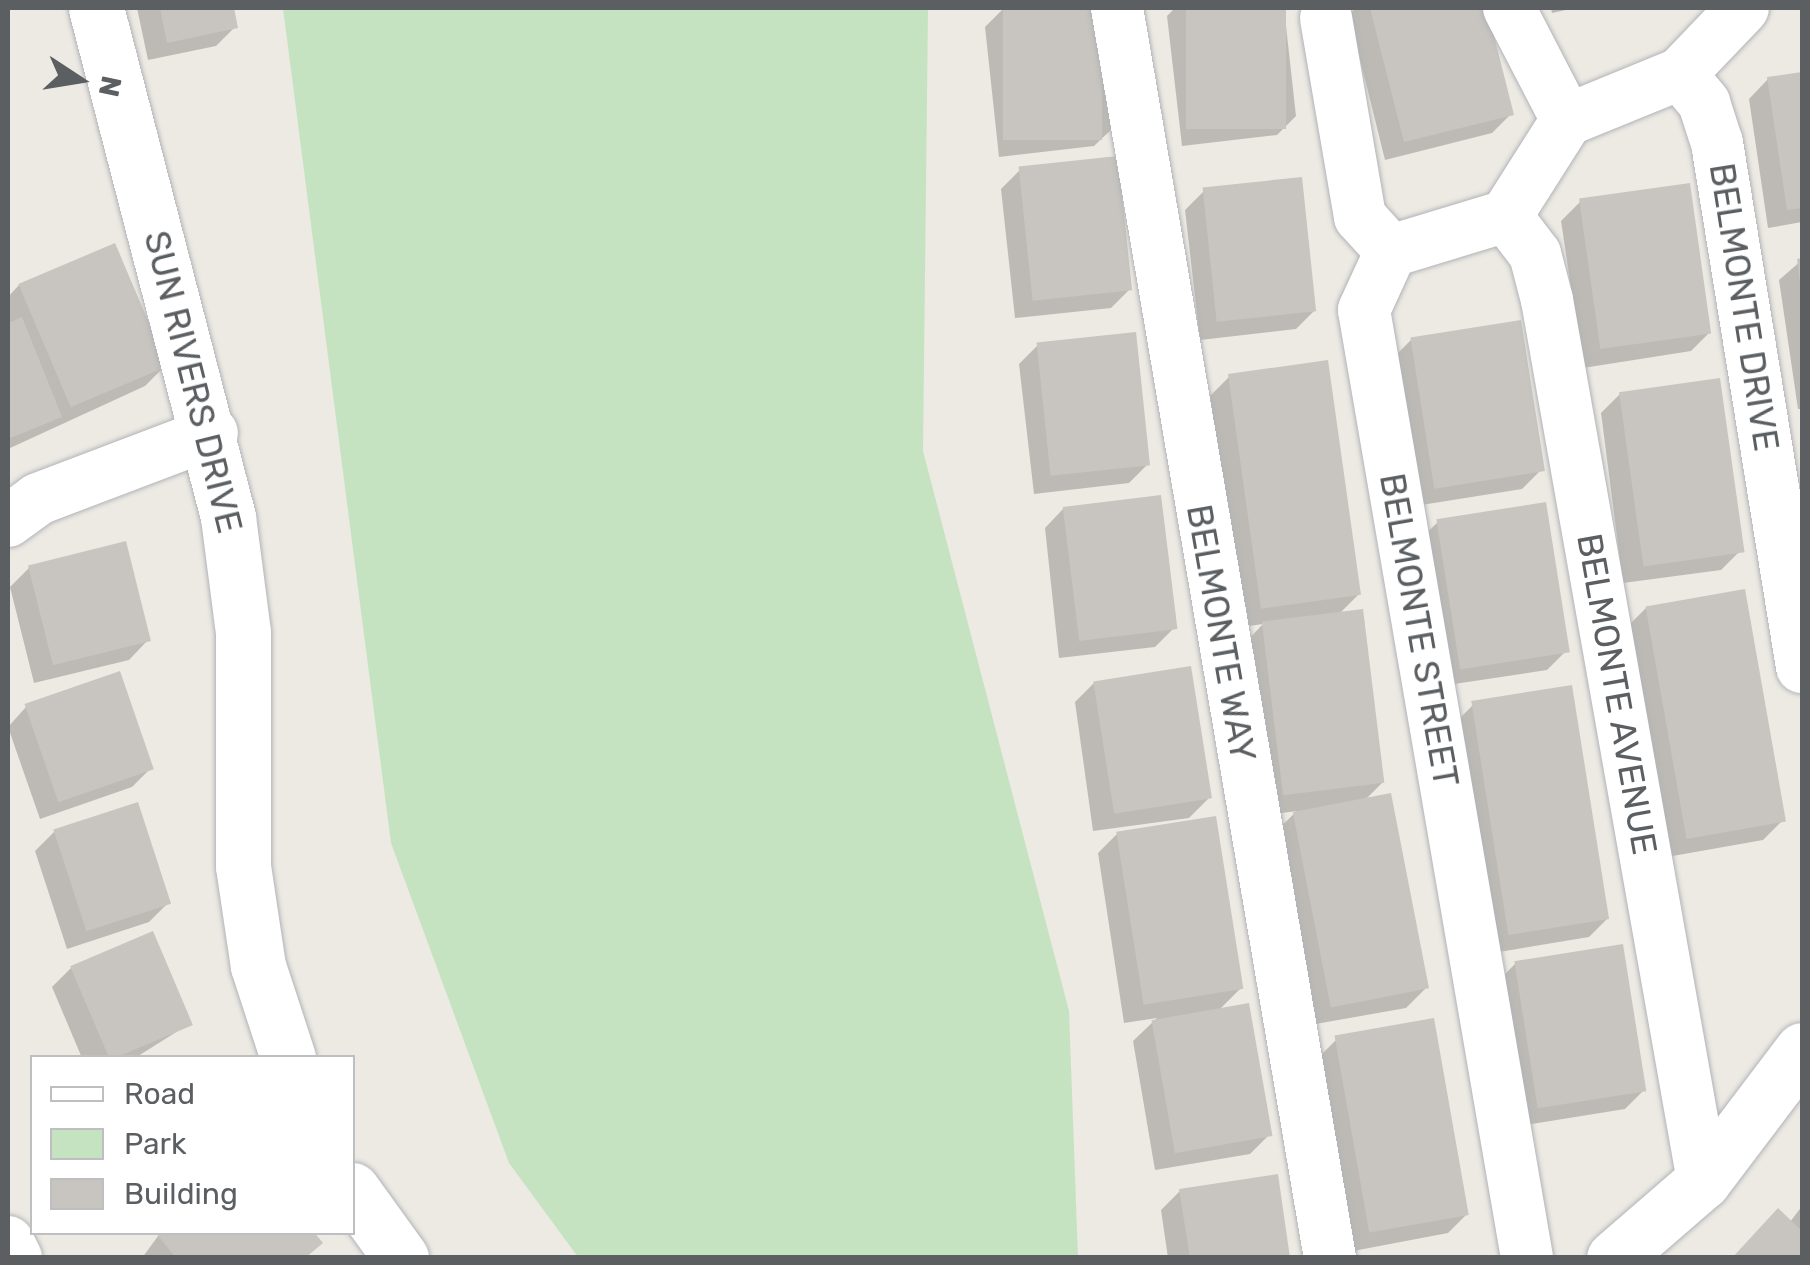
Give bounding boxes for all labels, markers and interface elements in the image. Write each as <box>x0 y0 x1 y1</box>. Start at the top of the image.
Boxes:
north arrow <box>30 30 130 130</box>
text: N <box>92 73 128 100</box>
street label: BELMONTE DRIVE <box>1701 160 1787 454</box>
street label: SUN RIVERS DRIVE <box>135 227 251 537</box>
street label: BELMONTE STREET <box>1371 470 1467 790</box>
street label: BELMONTE WAY <box>1178 501 1264 765</box>
street label: BELMONTE AVENUE <box>1568 530 1666 858</box>
legend <box>30 1055 355 1235</box>
text: Road <box>124 1076 195 1112</box>
text: Park <box>124 1126 186 1162</box>
text: Building <box>124 1176 238 1212</box>

